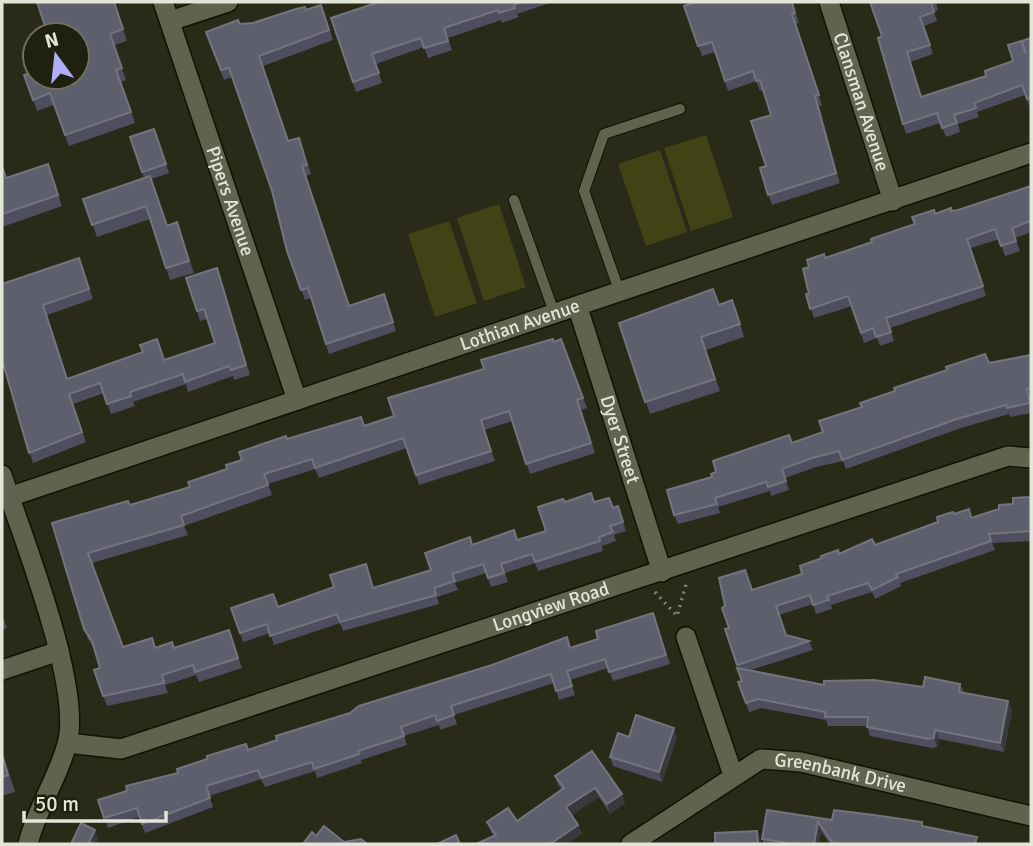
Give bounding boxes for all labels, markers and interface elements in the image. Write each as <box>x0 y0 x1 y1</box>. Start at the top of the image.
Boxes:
north arrow <box>21 21 91 91</box>
text: N <box>42 27 61 54</box>
street label: Clansman Avenue <box>828 30 895 174</box>
street label: Pipers Avenue <box>200 143 260 259</box>
street label: Lothian Avenue <box>457 294 583 356</box>
street label: Dyer Street <box>595 392 645 487</box>
street label: Longview Road <box>490 577 612 637</box>
street label: Greenbank Drive <box>773 748 909 798</box>
scale bar <box>24 780 166 824</box>
text: 50 m <box>35 791 79 817</box>

